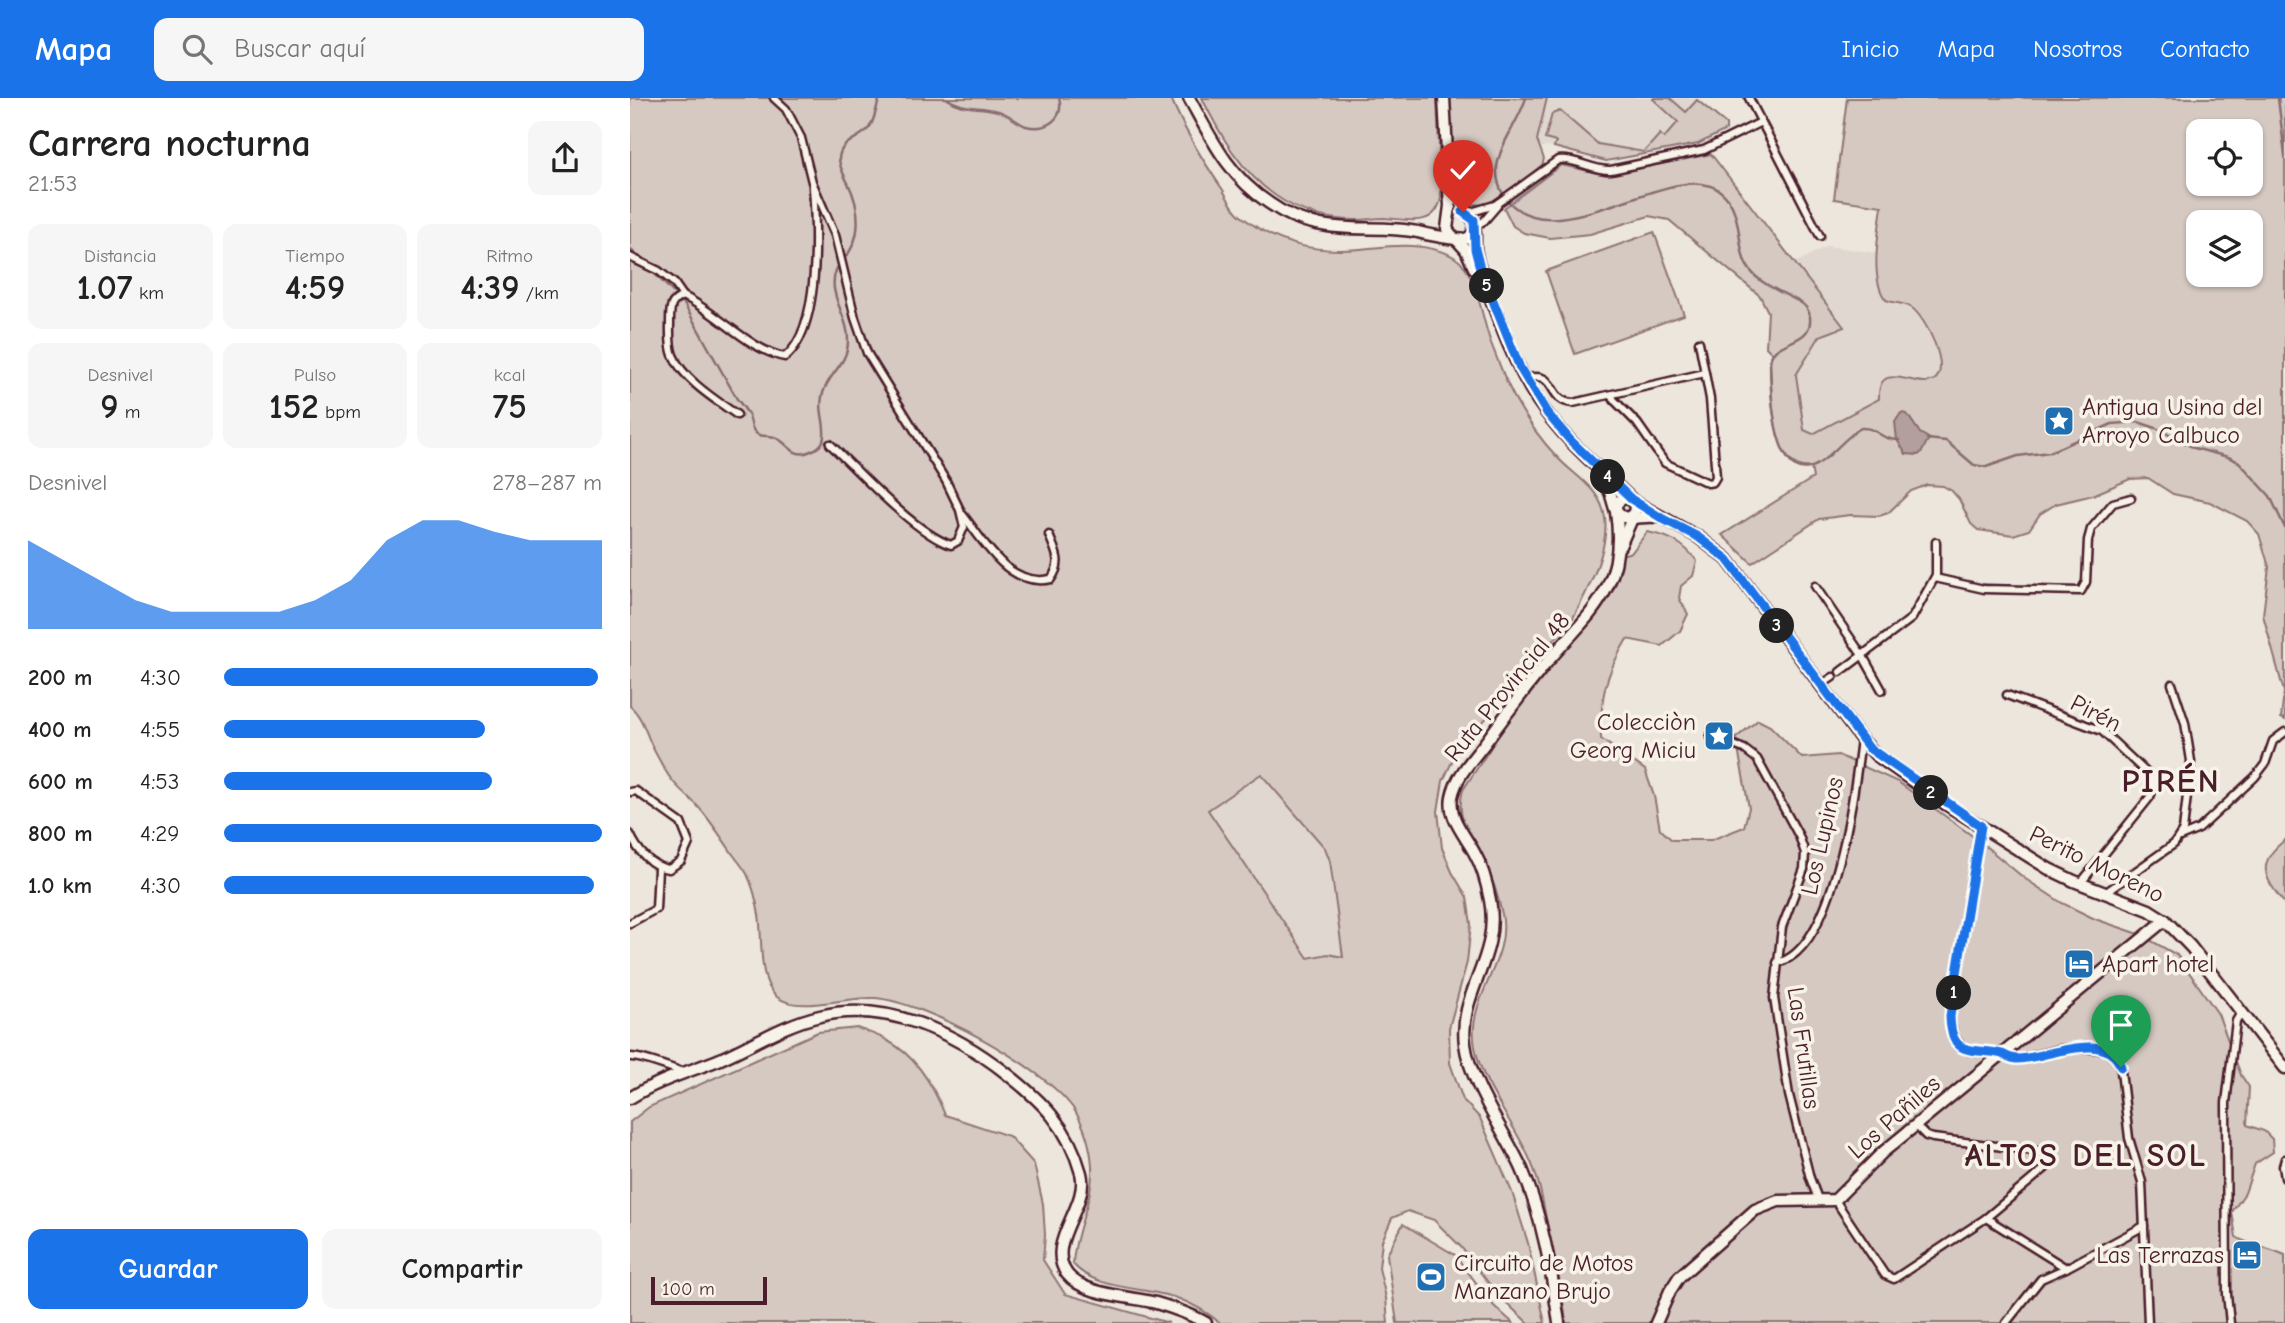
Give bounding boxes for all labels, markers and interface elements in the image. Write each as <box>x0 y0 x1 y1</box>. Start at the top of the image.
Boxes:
search box <box>154 18 644 81</box>
text: Mapa <box>35 30 112 68</box>
icon: search <box>178 30 216 68</box>
text: Buscar aquí <box>234 34 365 64</box>
text: Inicio <box>1842 35 1899 63</box>
text: Mapa <box>1937 35 1995 63</box>
text: Nosotros <box>2033 35 2122 63</box>
text: Contacto <box>2160 35 2250 63</box>
map controls <box>2186 119 2263 287</box>
button: locate <box>2186 119 2263 196</box>
button: share <box>528 121 602 195</box>
text: Carrera nocturna <box>28 122 311 166</box>
pin <box>1433 140 1493 212</box>
icon: check <box>1444 151 1482 189</box>
text: 21:53 <box>28 170 77 197</box>
button: layers <box>2186 210 2263 287</box>
text: Distancia <box>84 245 157 267</box>
text: Tiempo <box>285 245 345 267</box>
text: Ritmo <box>486 245 533 267</box>
text: 1.07 <box>77 267 133 308</box>
text: 4:59 <box>285 267 345 308</box>
text: 4:39 <box>460 267 520 308</box>
pin: 5 <box>1470 268 1504 304</box>
text: 5 <box>1481 274 1492 296</box>
text: km <box>133 282 164 304</box>
text: /km <box>520 282 559 304</box>
text: Desnivel <box>88 364 153 386</box>
text: Pulso <box>294 364 336 386</box>
text: kcal <box>494 364 526 386</box>
text: 9 <box>100 386 118 427</box>
text: 152 <box>269 386 319 427</box>
text: 75 <box>492 386 527 427</box>
place label: Antigua Usina del Arroyo Calbuco <box>2082 393 2263 449</box>
text: m <box>118 401 141 423</box>
text: bpm <box>319 401 361 423</box>
place icon: Antigua Usina del Arroyo Calbuco <box>2042 404 2076 438</box>
pin: 4 <box>1590 460 1626 494</box>
text: 4 <box>1603 465 1612 487</box>
text: Desnivel <box>28 469 107 496</box>
text: 278–287 m <box>492 469 602 496</box>
street label: Ruta Provincial 48 <box>1438 607 1576 767</box>
pin: 3 <box>1760 608 1794 644</box>
text: 3 <box>1772 614 1781 636</box>
text: 200 m <box>28 664 92 691</box>
text: 4:30 <box>140 664 181 691</box>
street label: Pirén <box>2066 688 2126 738</box>
place label: Colecciòn Georg Miciu <box>1570 708 1696 764</box>
text: 400 m <box>28 716 92 743</box>
text: 4:55 <box>140 716 180 743</box>
place icon: Colecciòn Georg Miciu <box>1702 719 1736 753</box>
district label: PIRÉN <box>2121 762 2221 800</box>
text: 600 m <box>28 768 93 795</box>
text: 4:53 <box>140 768 179 795</box>
street label: Los Lupinos <box>1795 774 1849 898</box>
pin: 2 <box>1914 776 1948 810</box>
text: 2 <box>1926 781 1935 803</box>
street label: Perito Moreno <box>2025 819 2169 909</box>
text: 800 m <box>28 820 93 847</box>
text: 4:29 <box>140 820 180 847</box>
text: 1.0 km <box>28 872 92 899</box>
text: 4:30 <box>140 872 181 899</box>
hotel icon: Apart hotel <box>2062 947 2096 981</box>
place label: Apart hotel <box>2102 950 2214 978</box>
pin: 1 <box>1936 976 1972 1010</box>
text: 1 <box>1950 981 1957 1003</box>
street label: Las Frutillas <box>1782 985 1826 1111</box>
pin <box>2091 995 2151 1067</box>
icon: arrive <box>2102 1006 2140 1044</box>
street label: Los Pañiles <box>1842 1069 1946 1165</box>
district label: ALTOS DEL SOL <box>1965 1137 2207 1174</box>
button: Guardar <box>28 1229 308 1309</box>
button: Compartir <box>322 1229 602 1309</box>
hotel icon: Las Terrazas <box>2230 1238 2264 1272</box>
place label: Las Terrazas <box>2096 1241 2224 1269</box>
place label: Circuito de Motos Manzano Brujo <box>1454 1249 1633 1305</box>
sports icon: Circuito de Motos Manzano Brujo <box>1414 1260 1448 1294</box>
scale bar <box>651 1274 766 1306</box>
text: 100 m <box>662 1278 715 1300</box>

